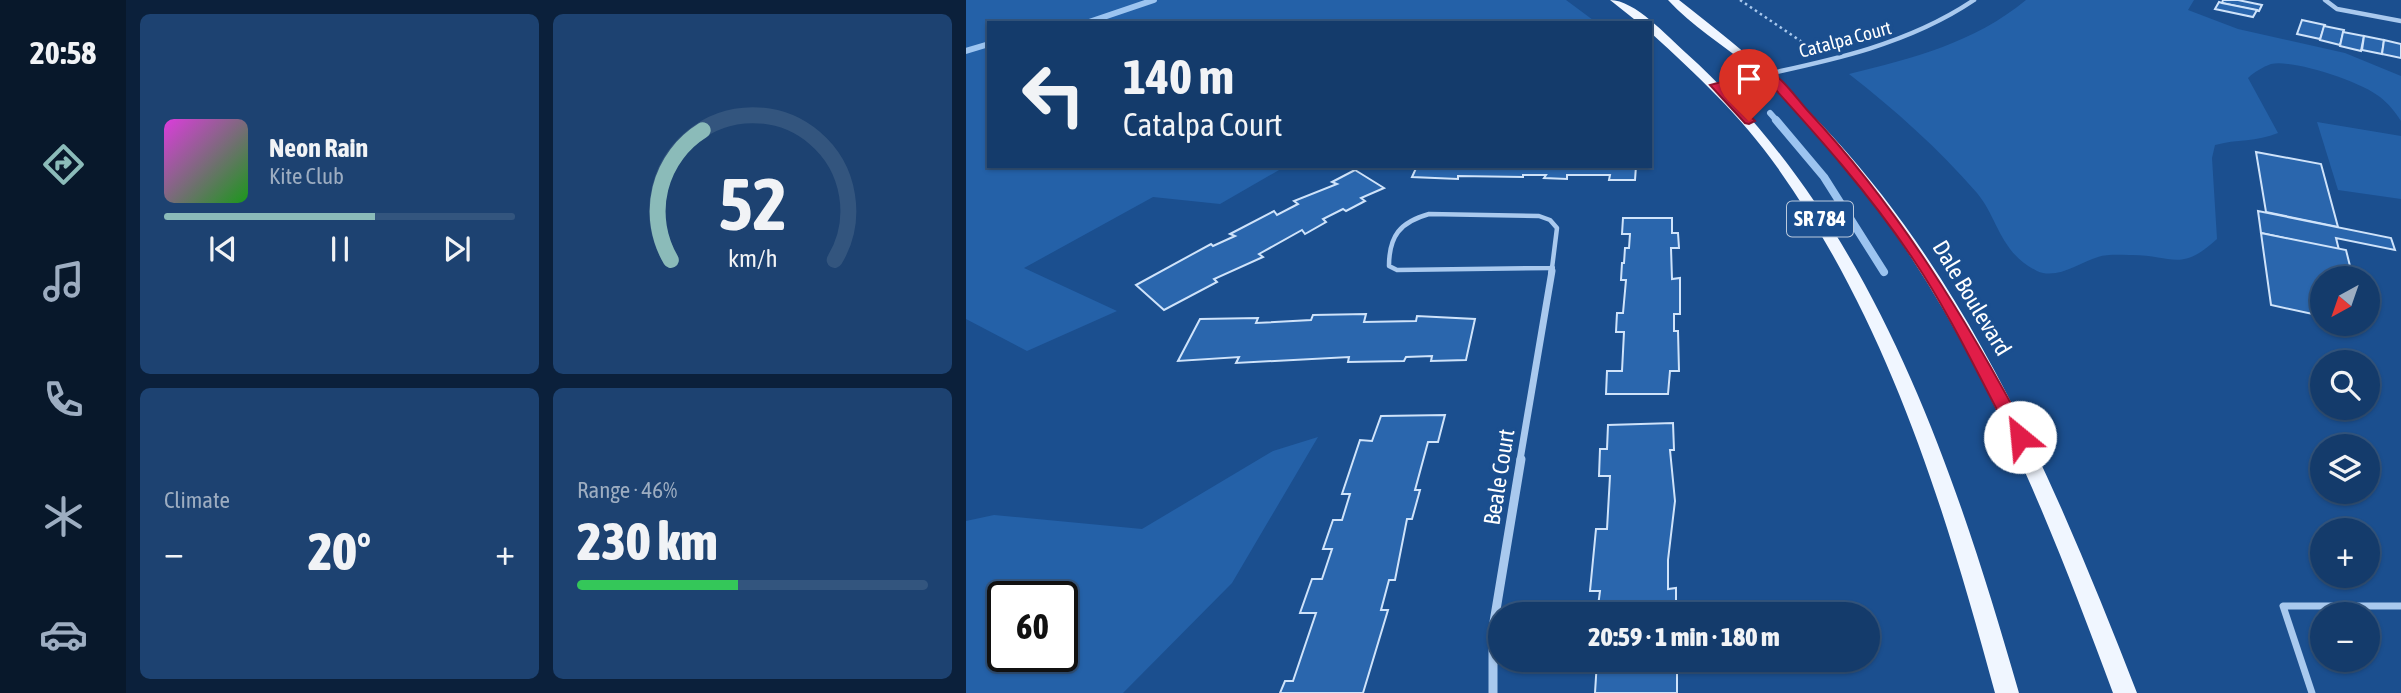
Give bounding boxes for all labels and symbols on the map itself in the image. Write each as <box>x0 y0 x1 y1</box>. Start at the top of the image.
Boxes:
street label: Catalpa Court <box>1796 16 1894 62</box>
pin <box>1719 49 1779 121</box>
road number: SR 784 <box>1787 202 1853 236</box>
street label: Dale Boulevard <box>1927 236 2017 360</box>
north arrow <box>2310 266 2380 336</box>
position arrow <box>1983 400 2057 474</box>
street label: Beale Court <box>1479 427 1519 527</box>
speed limit sign: 60 <box>987 581 1078 672</box>

